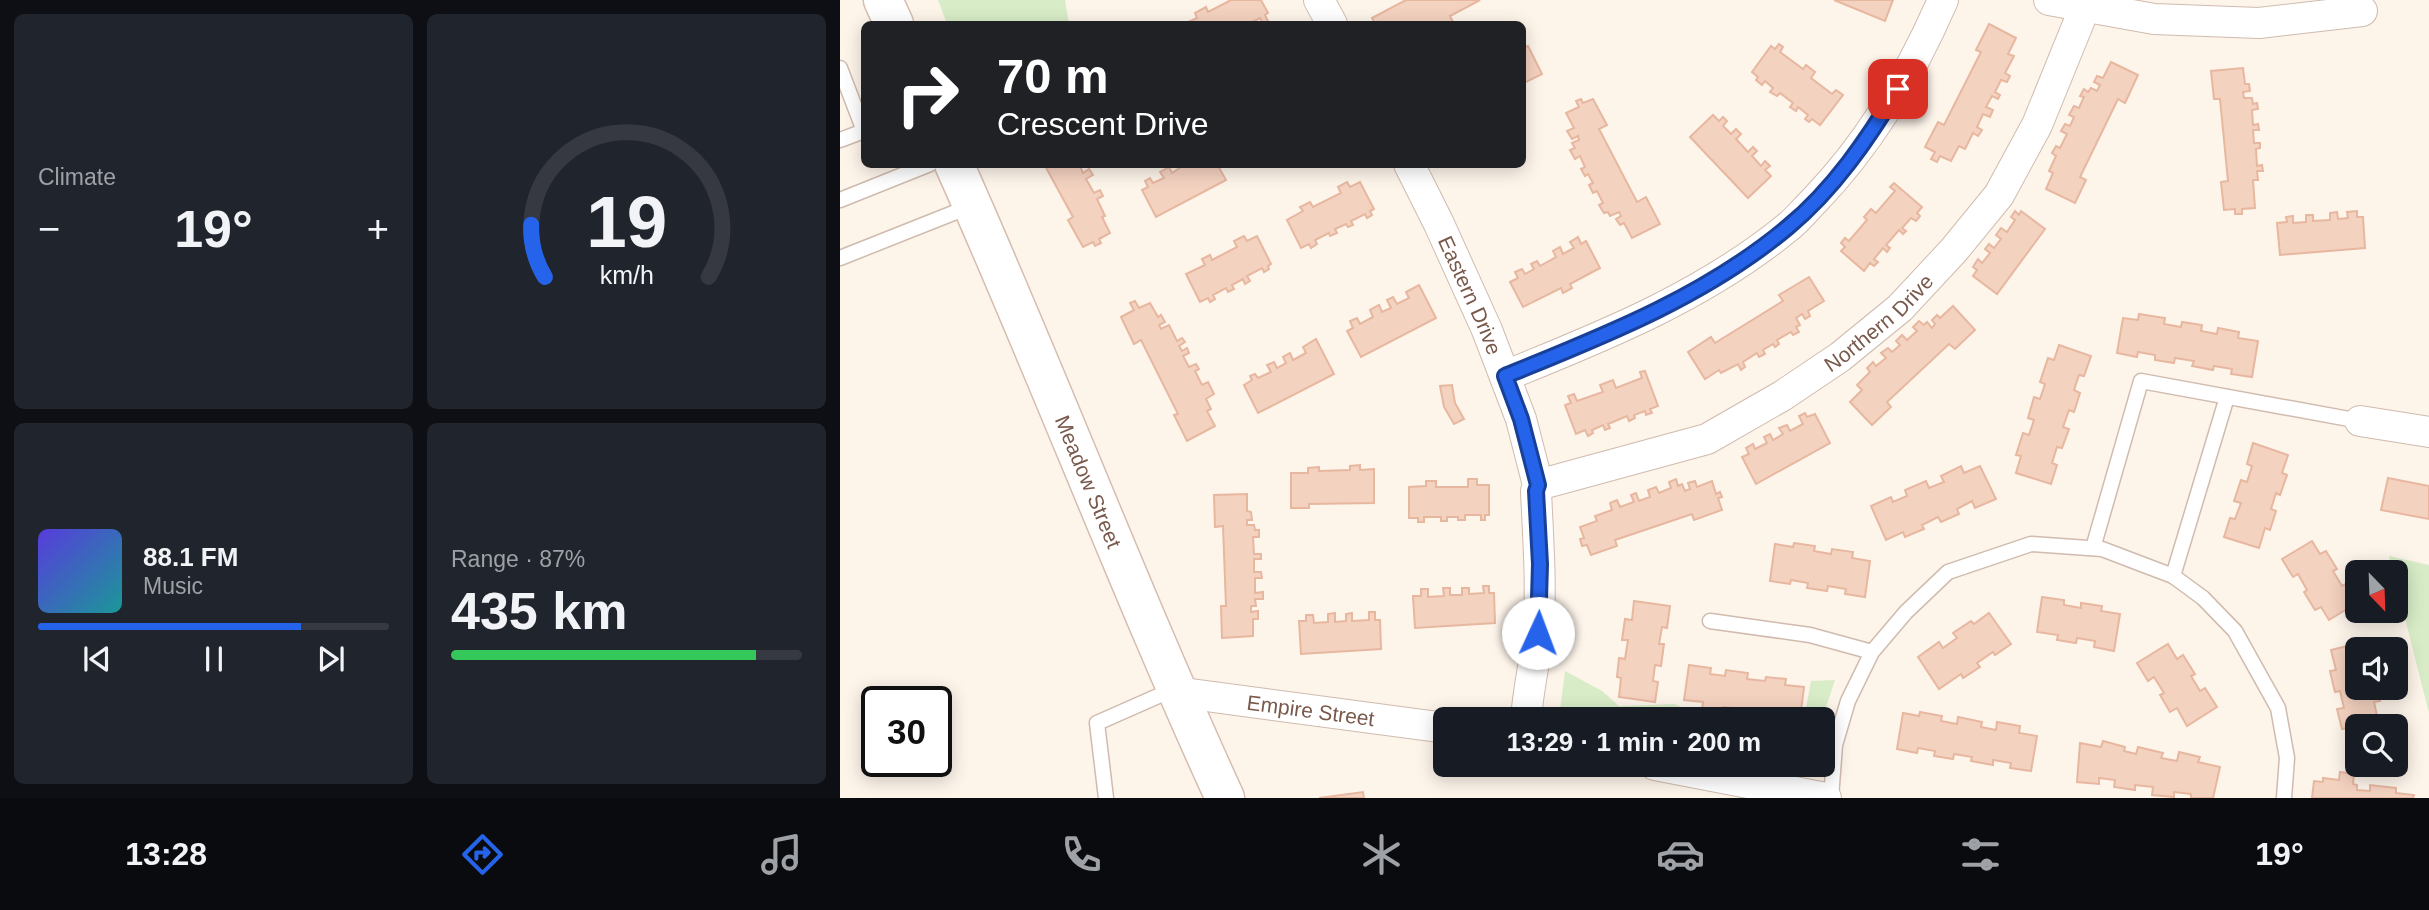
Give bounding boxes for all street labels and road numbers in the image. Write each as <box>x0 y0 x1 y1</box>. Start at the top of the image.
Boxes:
street label: Eastern Drive <box>1434 232 1507 358</box>
street label: Northern Drive <box>1820 269 1937 376</box>
street label: Meadow Street <box>1051 412 1127 551</box>
street label: Empire Street <box>1246 690 1376 730</box>

